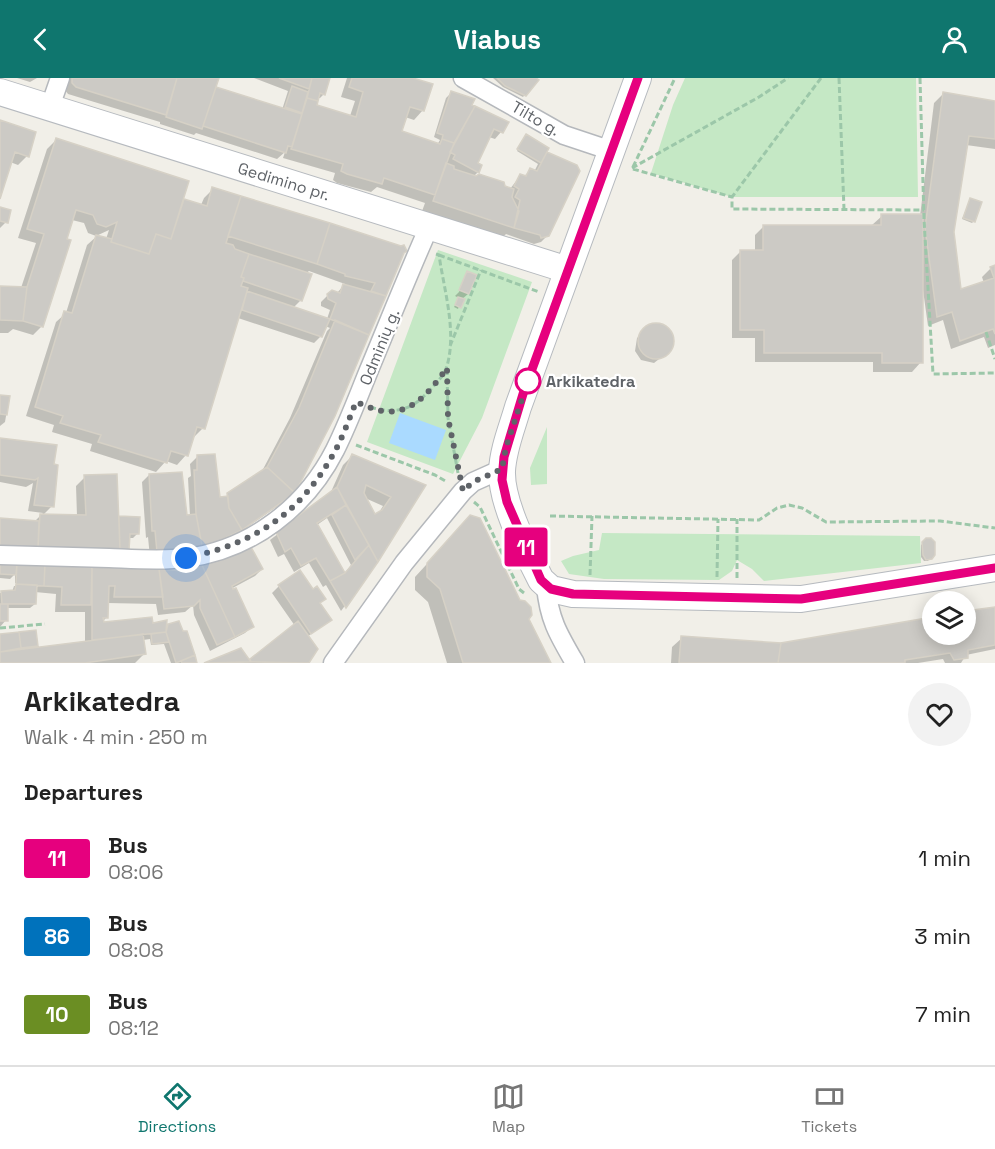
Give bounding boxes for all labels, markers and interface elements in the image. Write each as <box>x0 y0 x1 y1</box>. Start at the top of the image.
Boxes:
text: Viabus <box>454 22 541 57</box>
icon: back <box>24 23 57 56</box>
icon: person <box>938 23 971 56</box>
street label: Tilto g. <box>508 96 564 141</box>
street label: Gedimino pr. <box>235 158 332 205</box>
street label: Odminių g. <box>355 306 404 389</box>
marker: Arkikatedra <box>515 368 541 394</box>
place label: Arkikatedra <box>546 371 635 392</box>
line badge: 11 <box>499 528 553 566</box>
text: 11 <box>517 534 535 561</box>
your location <box>171 543 201 573</box>
map controls <box>922 591 976 645</box>
button: layers <box>922 591 976 645</box>
text: Arkikatedra <box>24 683 180 719</box>
button: heart <box>908 683 971 746</box>
text: Walk · 4 min · 250 m <box>24 724 208 750</box>
text: Departures <box>24 778 143 806</box>
text: Bus <box>108 831 148 859</box>
text: 1 min <box>918 844 971 872</box>
text: 11 <box>48 845 66 872</box>
text: 08:06 <box>108 859 163 885</box>
text: Bus <box>108 909 148 937</box>
text: 3 min <box>914 922 971 950</box>
text: 86 <box>44 923 70 950</box>
text: 08:08 <box>108 937 164 963</box>
text: Bus <box>108 987 148 1015</box>
text: 7 min <box>915 1000 971 1028</box>
text: 10 <box>45 1001 69 1028</box>
text: 08:12 <box>108 1015 159 1041</box>
tab: Directions <box>138 1080 216 1137</box>
tab: Map <box>492 1080 525 1137</box>
tab: Tickets <box>801 1080 857 1137</box>

